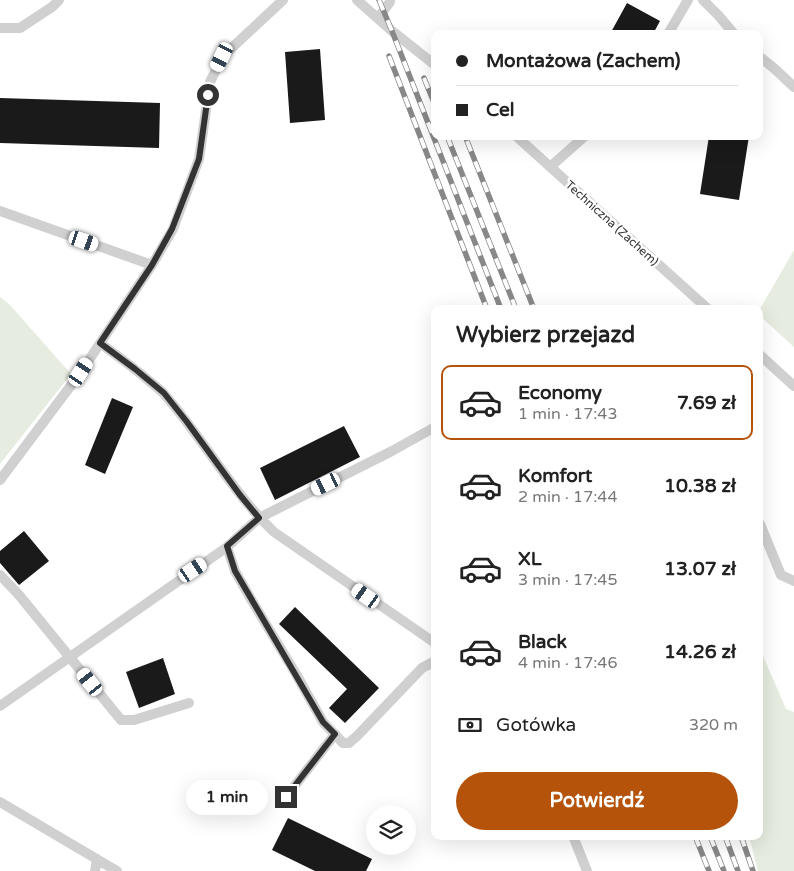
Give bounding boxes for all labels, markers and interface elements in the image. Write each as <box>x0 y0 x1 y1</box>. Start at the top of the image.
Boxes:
car <box>208 40 235 74</box>
text: Montażowa (Zachem) <box>486 50 681 72</box>
route start <box>197 84 219 106</box>
text: Cel <box>486 99 514 121</box>
street label: Techniczna (Zachem) <box>563 178 661 269</box>
car <box>67 229 100 253</box>
text: Wybierz przejazd <box>456 322 635 348</box>
car <box>66 355 95 389</box>
icon: car <box>458 380 503 425</box>
text: Economy <box>518 382 602 404</box>
text: 7.69 zł <box>677 392 736 414</box>
text: 1 min · 17:43 <box>518 404 617 424</box>
icon: car <box>458 463 503 508</box>
text: Komfort <box>518 465 592 487</box>
car <box>309 471 342 497</box>
text: 10.38 zł <box>664 475 736 497</box>
text: 2 min · 17:44 <box>518 487 617 507</box>
icon: car <box>458 546 503 591</box>
text: XL <box>518 548 542 570</box>
car <box>176 555 209 585</box>
text: 13.07 zł <box>664 558 736 580</box>
text: 3 min · 17:45 <box>518 570 617 590</box>
car <box>349 581 382 611</box>
icon: car <box>458 629 503 674</box>
text: Black <box>518 631 567 653</box>
text: 14.26 zł <box>664 641 736 663</box>
text: 4 min · 17:46 <box>518 653 617 673</box>
car <box>74 666 105 698</box>
icon: cash <box>456 711 484 739</box>
text: Gotówka <box>496 714 576 736</box>
text: 320 m <box>689 715 738 735</box>
button: Potwierdź <box>456 772 738 830</box>
callout: 1 min <box>186 780 268 814</box>
route end <box>275 786 297 808</box>
text: 1 min <box>206 787 248 807</box>
map controls <box>366 805 416 855</box>
button: layers <box>366 805 416 855</box>

